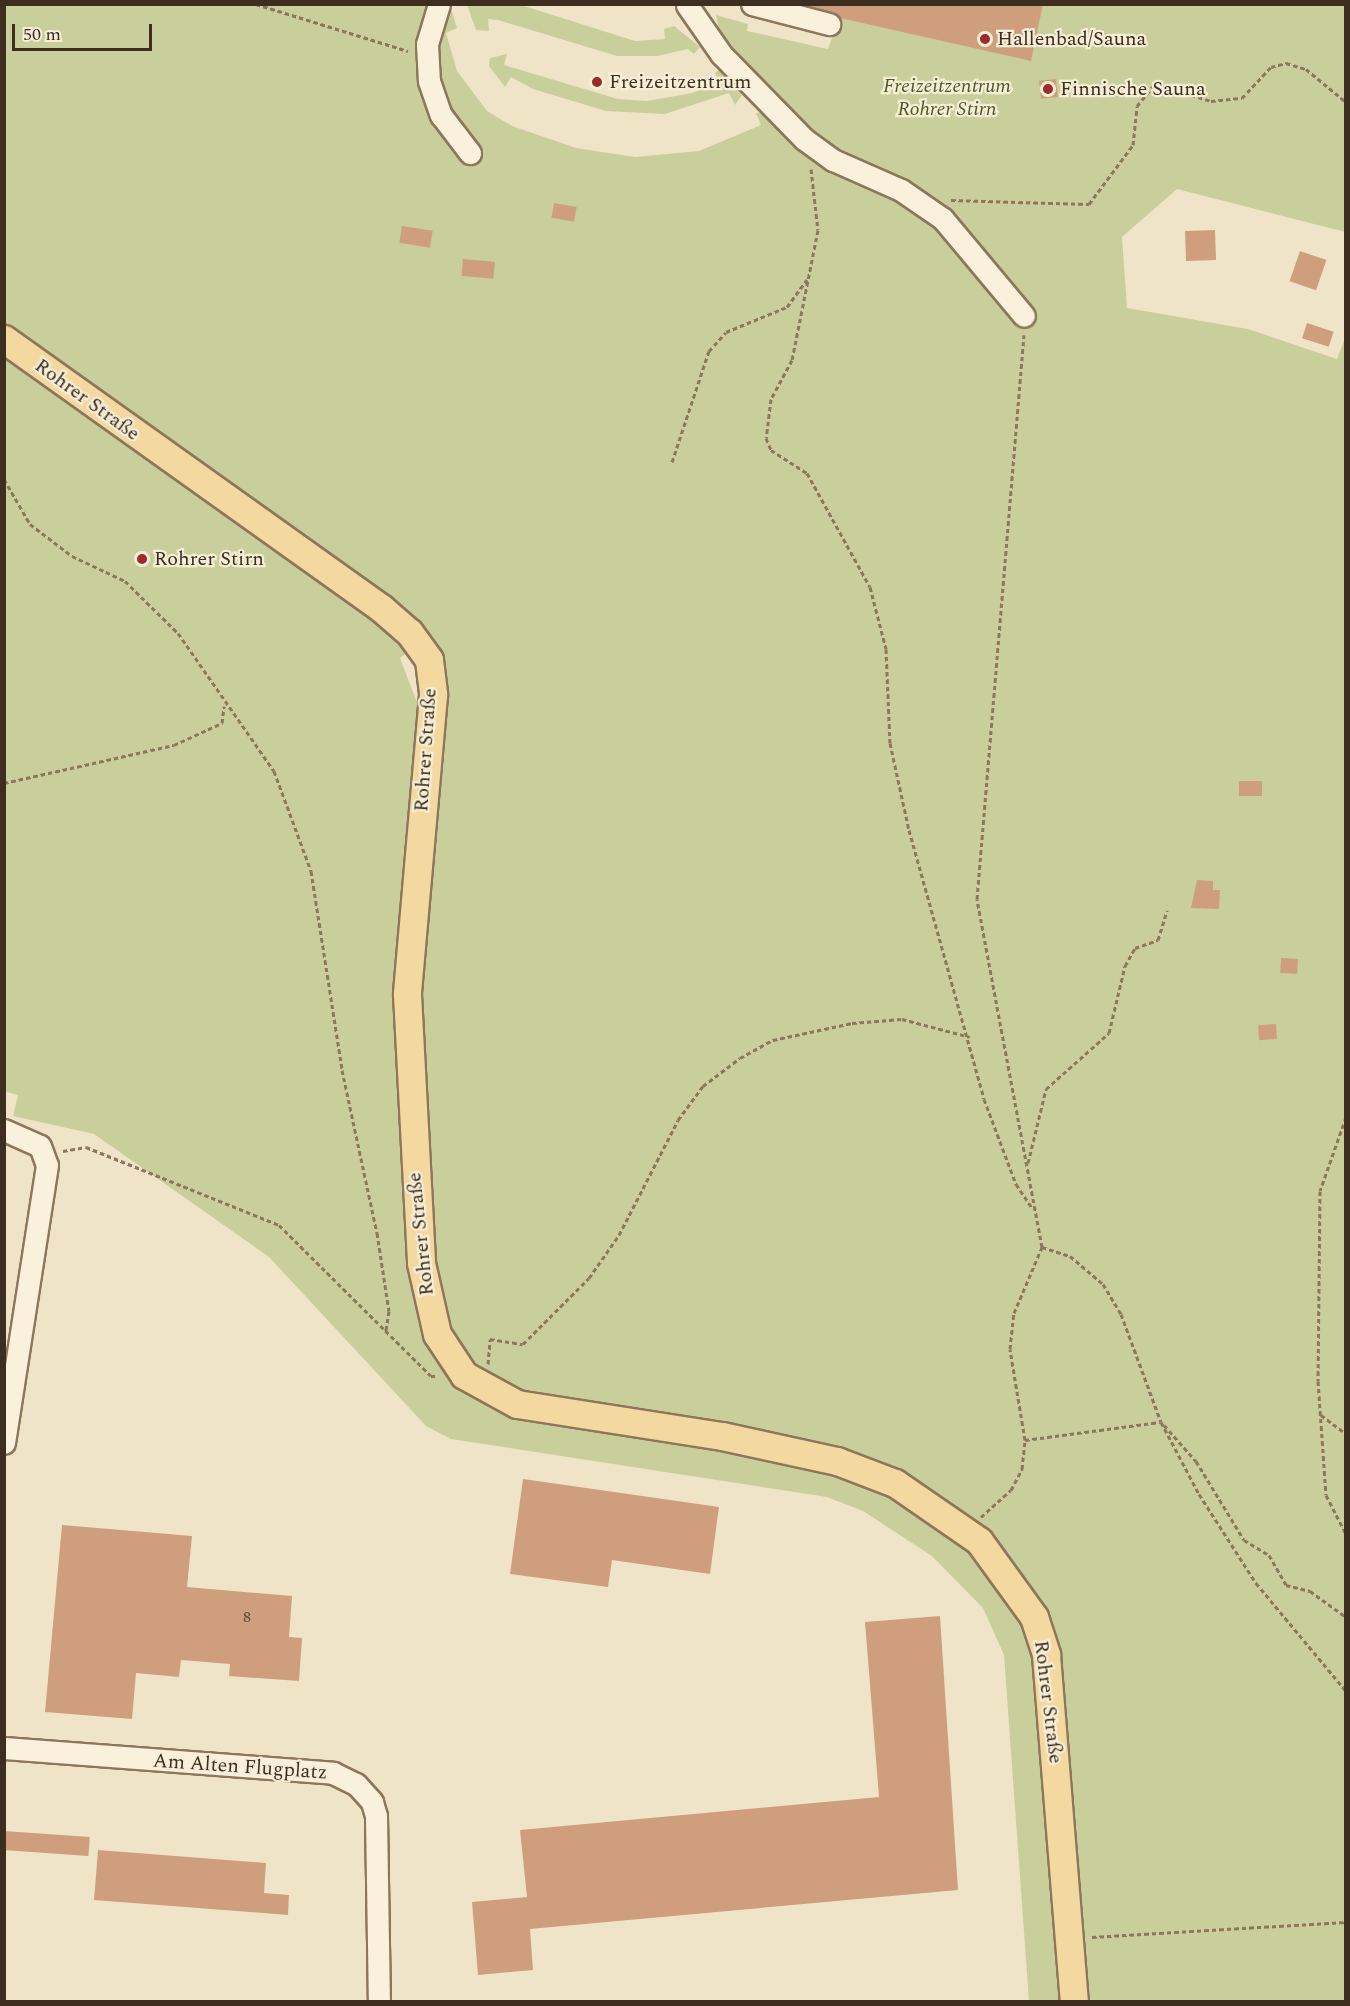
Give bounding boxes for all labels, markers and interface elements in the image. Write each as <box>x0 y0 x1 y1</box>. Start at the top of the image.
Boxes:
scale bar <box>15 12 154 50</box>
text: 50 m <box>23 21 61 48</box>
place label: Hallenbad/Sauna <box>997 27 1146 51</box>
marker: Hallenbad/Sauna <box>978 32 992 46</box>
place label: Freizeitzentrum <box>609 70 751 94</box>
park label: Freizeitzentrum Rohrer Stirn <box>883 74 1011 121</box>
marker: Freizeitzentrum <box>590 75 604 89</box>
place label: Finnische Sauna <box>1060 77 1206 101</box>
marker: Finnische Sauna <box>1041 82 1055 96</box>
street label: Rohrer Straße <box>30 354 144 446</box>
place label: Rohrer Stirn <box>154 547 264 571</box>
marker: Rohrer Stirn <box>135 552 149 566</box>
street label: Rohrer Straße <box>410 687 442 813</box>
street label: Rohrer Straße <box>403 1171 439 1297</box>
house number: 8 <box>243 1607 251 1627</box>
street label: Rohrer Straße <box>1029 1639 1067 1765</box>
street label: Am Alten Flugplatz <box>152 1749 328 1785</box>

